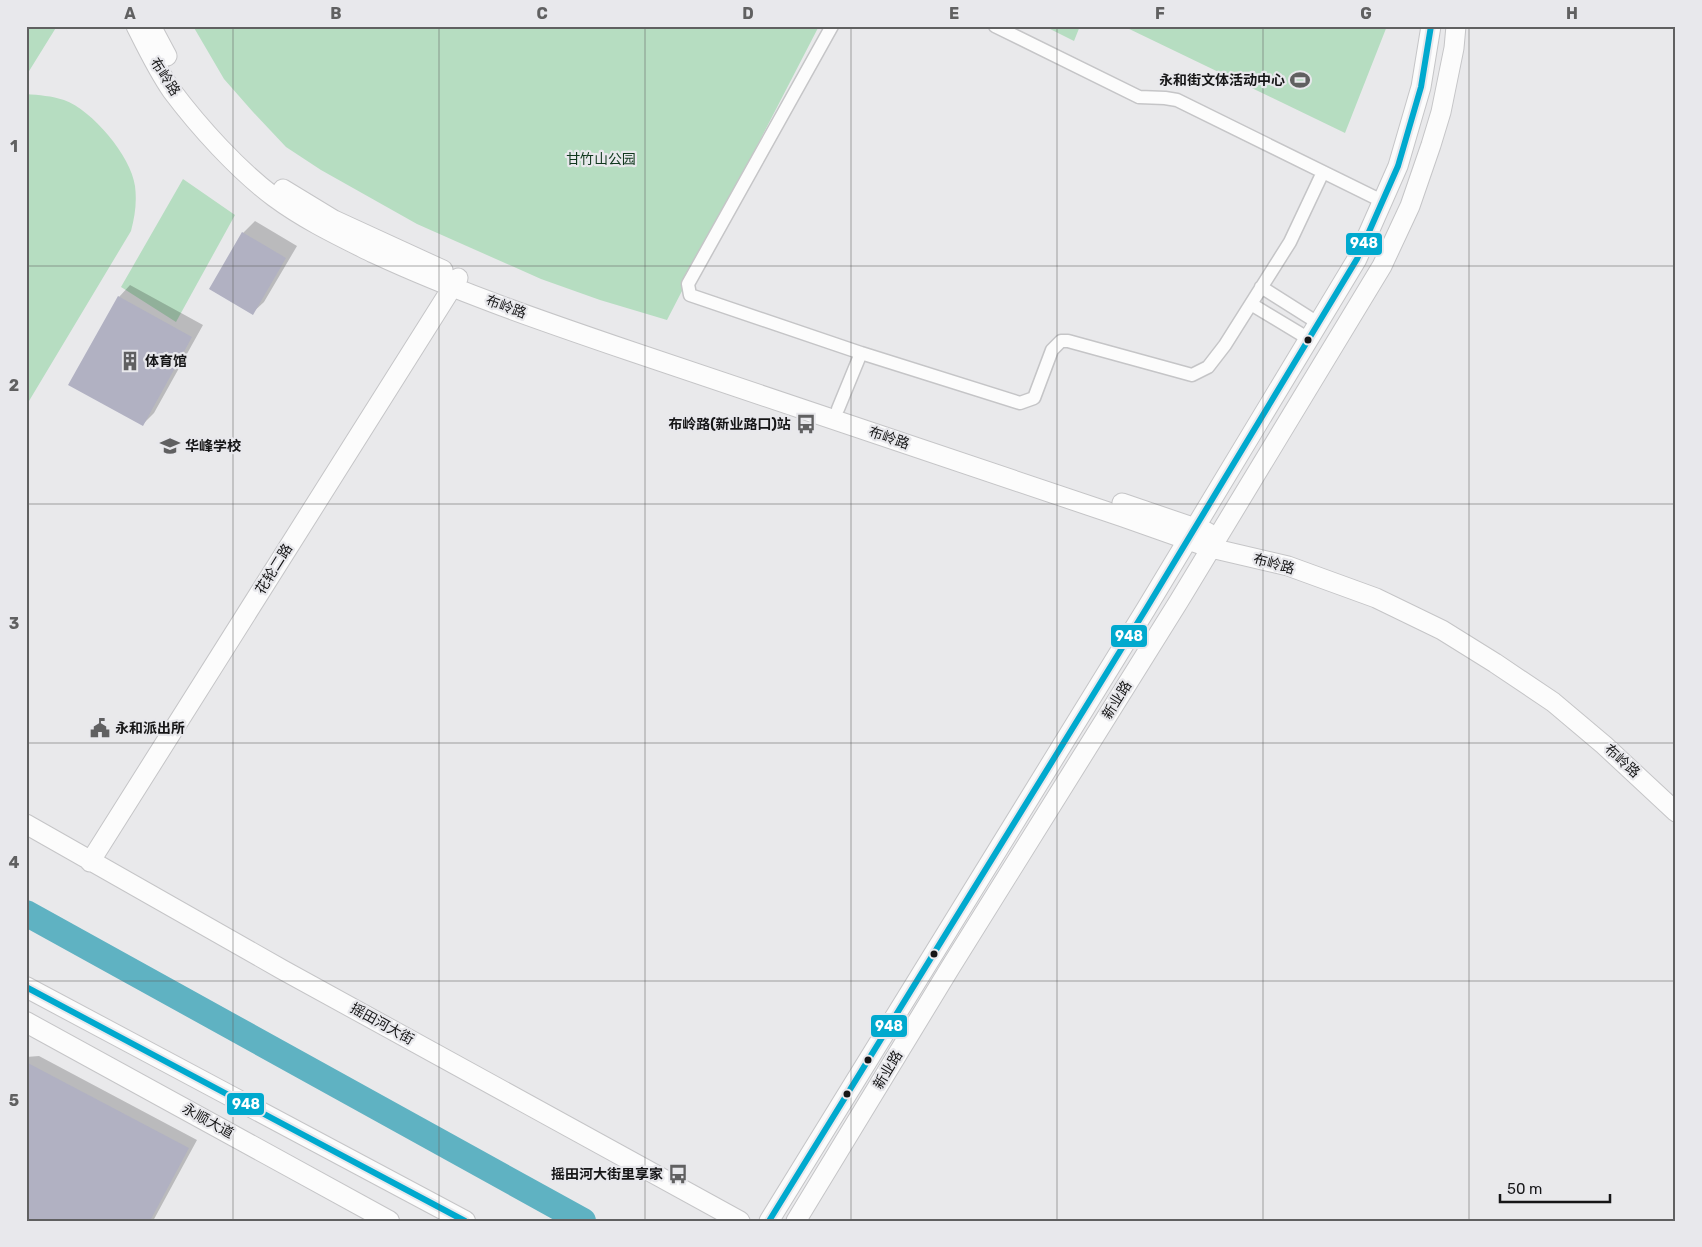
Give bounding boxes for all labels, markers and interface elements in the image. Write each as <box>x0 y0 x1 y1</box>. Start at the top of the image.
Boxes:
text: A <box>124 4 136 23</box>
text: B <box>330 4 342 23</box>
text: C <box>536 4 548 23</box>
text: D <box>742 4 754 23</box>
text: E <box>949 4 959 23</box>
text: F <box>1155 4 1165 23</box>
text: G <box>1360 4 1372 23</box>
text: H <box>1566 4 1578 23</box>
street label: 布岭路 <box>146 55 184 99</box>
sports icon: 永和街文体活动中心 <box>1289 69 1311 91</box>
place label: 永和街文体活动中心 <box>1159 72 1285 89</box>
text: 1 <box>10 137 18 156</box>
park label: 甘竹山公园 <box>566 151 636 168</box>
line badge: 948 <box>1345 232 1383 256</box>
text: 948 <box>1350 235 1378 252</box>
street label: 布岭路 <box>483 292 529 322</box>
unlabelled marker <box>1303 335 1313 345</box>
building icon: 体育馆 <box>119 350 141 372</box>
place label: 体育馆 <box>145 353 187 370</box>
text: 2 <box>9 376 19 395</box>
bus stop icon: 布岭路(新业路口)站 <box>795 413 817 435</box>
place label: 布岭路(新业路口)站 <box>668 416 791 433</box>
street label: 布岭路 <box>866 423 912 453</box>
school or university icon: 华峰学校 <box>159 435 181 457</box>
place label: 华峰学校 <box>185 438 241 455</box>
street label: 花轮二路 <box>252 541 296 597</box>
street label: 布岭路 <box>1252 550 1296 578</box>
text: 3 <box>9 614 19 633</box>
line badge: 948 <box>1110 624 1148 648</box>
text: 948 <box>1115 628 1143 645</box>
street label: 新业路 <box>1099 678 1135 722</box>
public building icon: 永和派出所 <box>89 717 111 739</box>
place label: 永和派出所 <box>115 720 185 737</box>
street label: 布岭路 <box>1601 741 1643 781</box>
text: 4 <box>9 853 20 872</box>
unlabelled marker <box>929 949 939 959</box>
street label: 摇田河大街 <box>347 1000 417 1048</box>
line badge: 948 <box>870 1014 908 1038</box>
text: 948 <box>875 1018 903 1035</box>
street label: 新业路 <box>870 1048 906 1092</box>
unlabelled marker <box>863 1055 873 1065</box>
unlabelled marker <box>842 1089 852 1099</box>
text: 5 <box>9 1091 19 1110</box>
line badge: 948 <box>226 1092 265 1116</box>
text: 948 <box>232 1096 260 1113</box>
street label: 永顺大道 <box>179 1100 237 1142</box>
bus stop icon: 摇田河大街里享家 <box>667 1163 689 1185</box>
place label: 摇田河大街里享家 <box>551 1166 663 1183</box>
scale bar <box>1500 1172 1610 1204</box>
text: 50 m <box>1507 1180 1542 1198</box>

